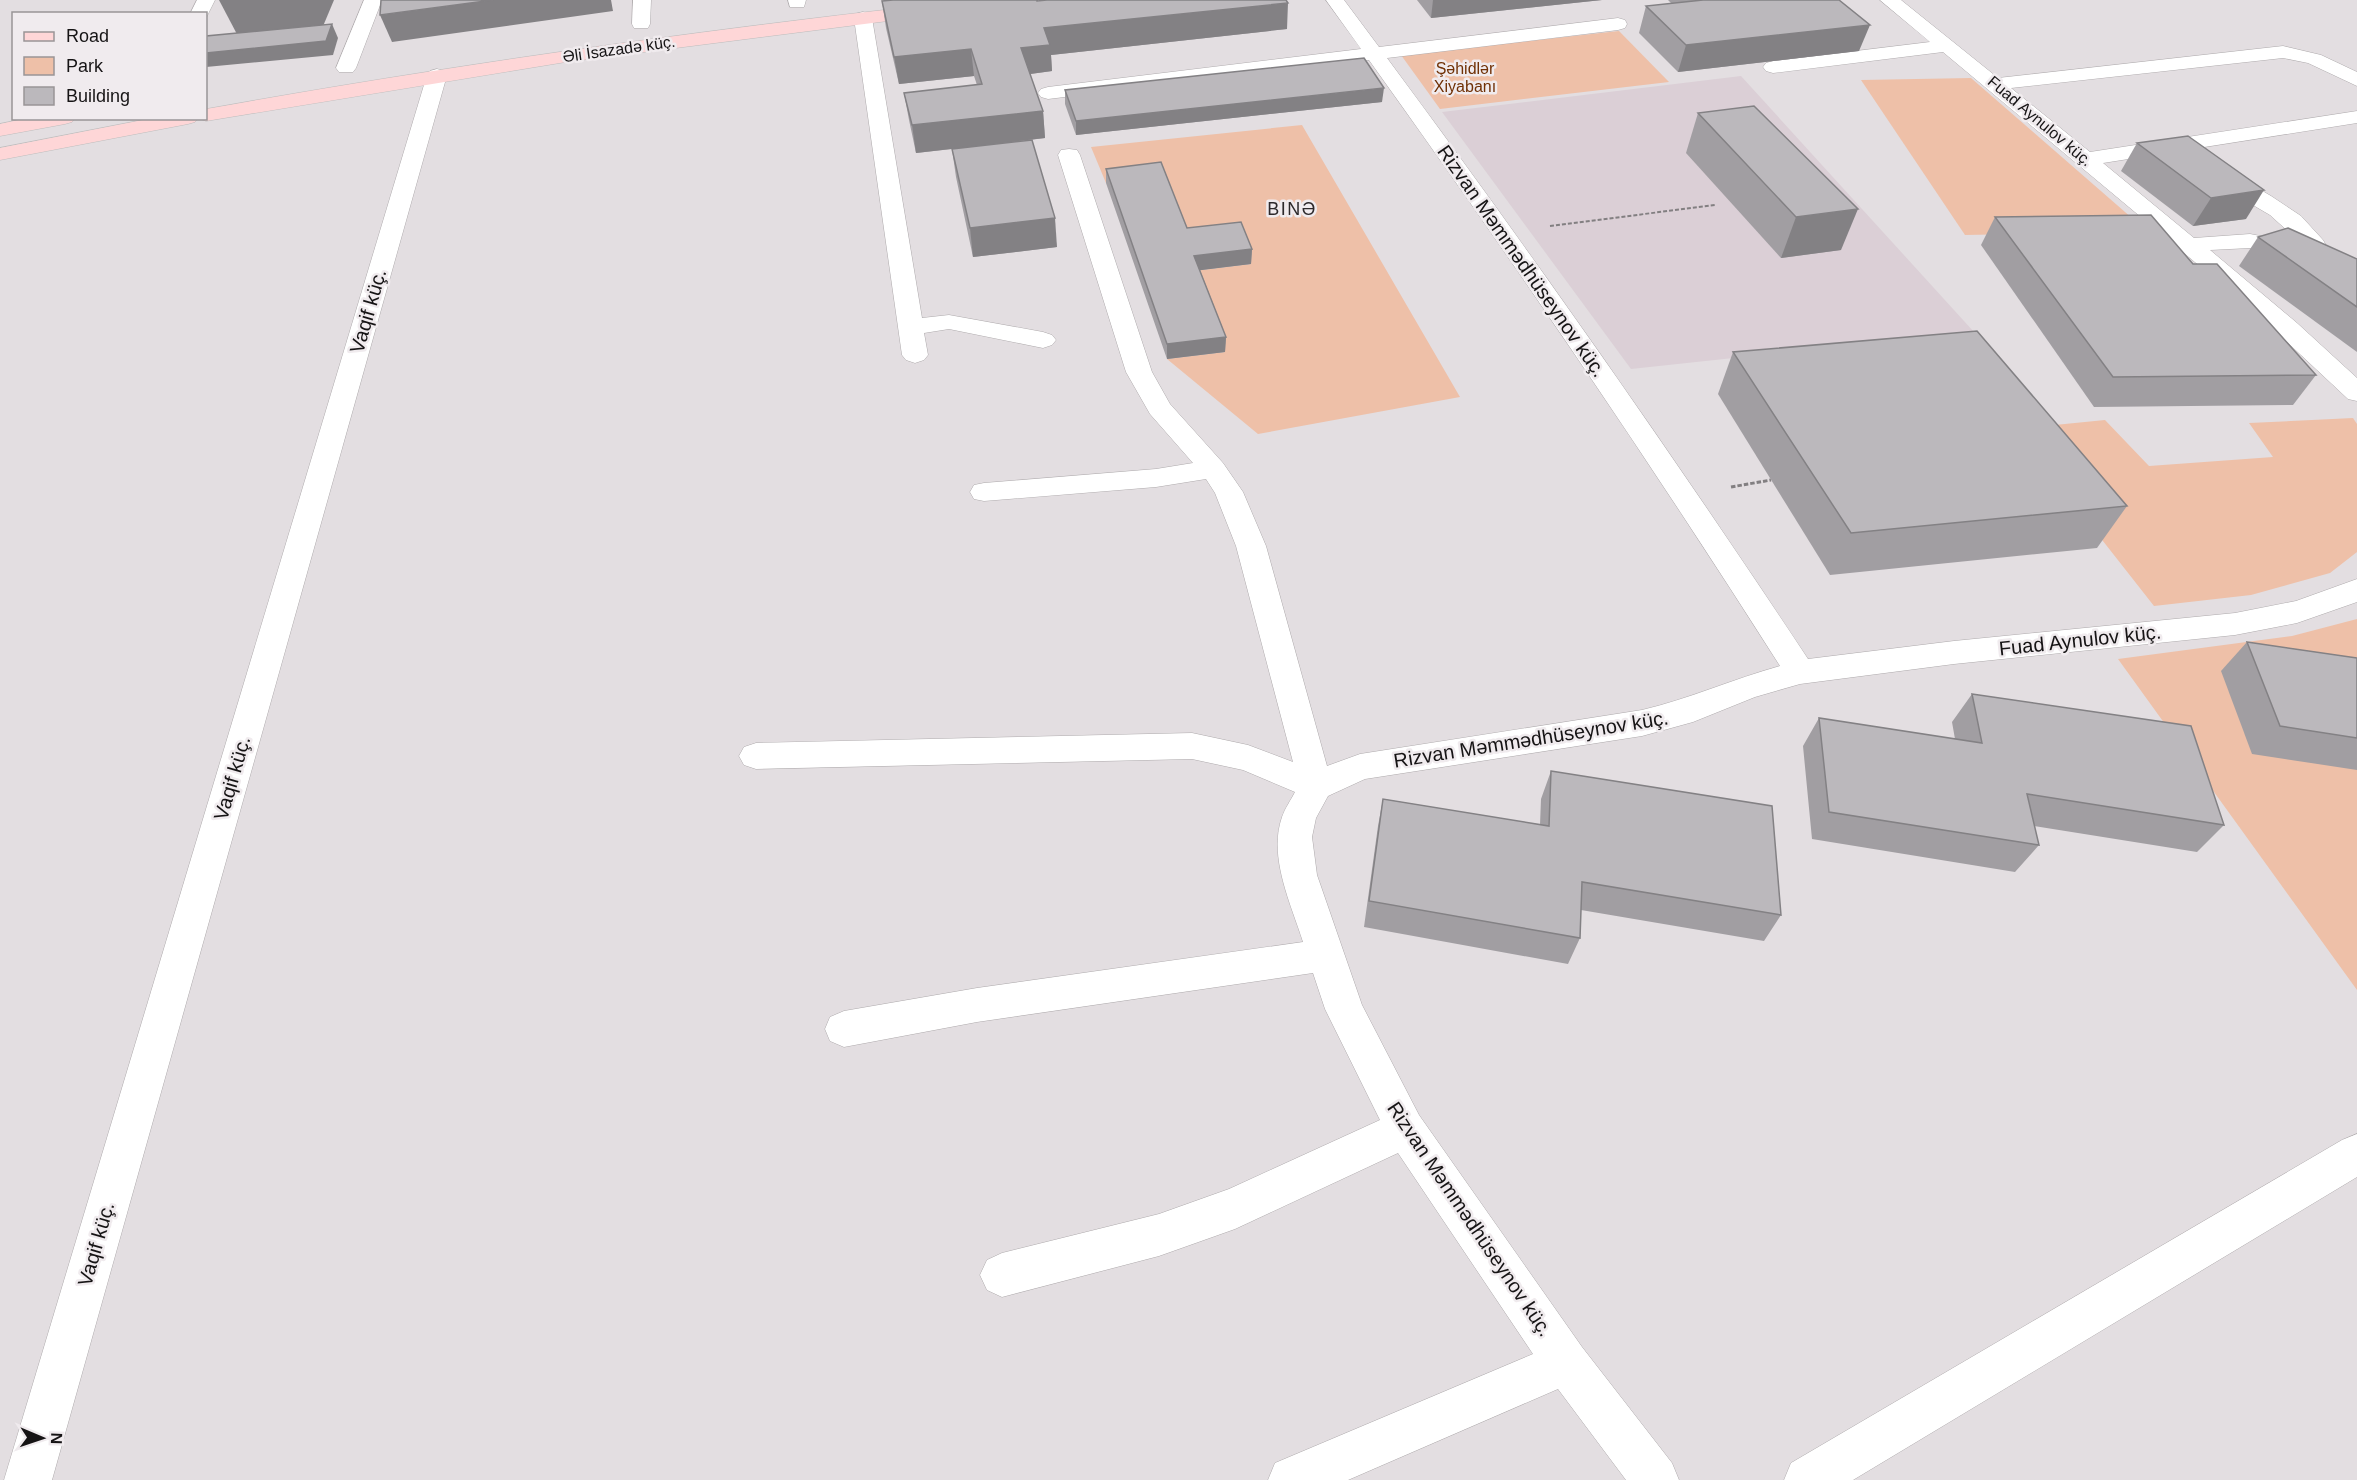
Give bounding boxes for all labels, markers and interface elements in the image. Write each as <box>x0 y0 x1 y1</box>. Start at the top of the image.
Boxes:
legend <box>12 12 207 120</box>
text: Road <box>66 26 109 46</box>
street label: Əli İsazadə küç. <box>562 32 676 65</box>
text: Park <box>66 56 104 76</box>
park label: Şəhidlər Xiyabanı <box>1434 60 1496 95</box>
street label: Fuad Aynulov küç. <box>1985 73 2095 169</box>
text: Building <box>66 86 130 106</box>
street label: Rizvan Məmmədhüseynov küç. <box>1433 141 1611 381</box>
district label: BINƏ <box>1267 199 1317 219</box>
street label: Vaqif küç. <box>346 266 390 356</box>
street label: Fuad Aynulov küç. <box>1998 621 2162 659</box>
street label: Rizvan Məmmədhüseynov küç. <box>1392 706 1670 772</box>
street label: Vaqif küç. <box>210 733 254 823</box>
street label: Rizvan Məmmədhüseynov küç. <box>1383 1098 1557 1340</box>
street label: Vaqif küç. <box>74 1199 118 1289</box>
north arrow <box>12 1408 72 1468</box>
text: N <box>48 1432 65 1445</box>

